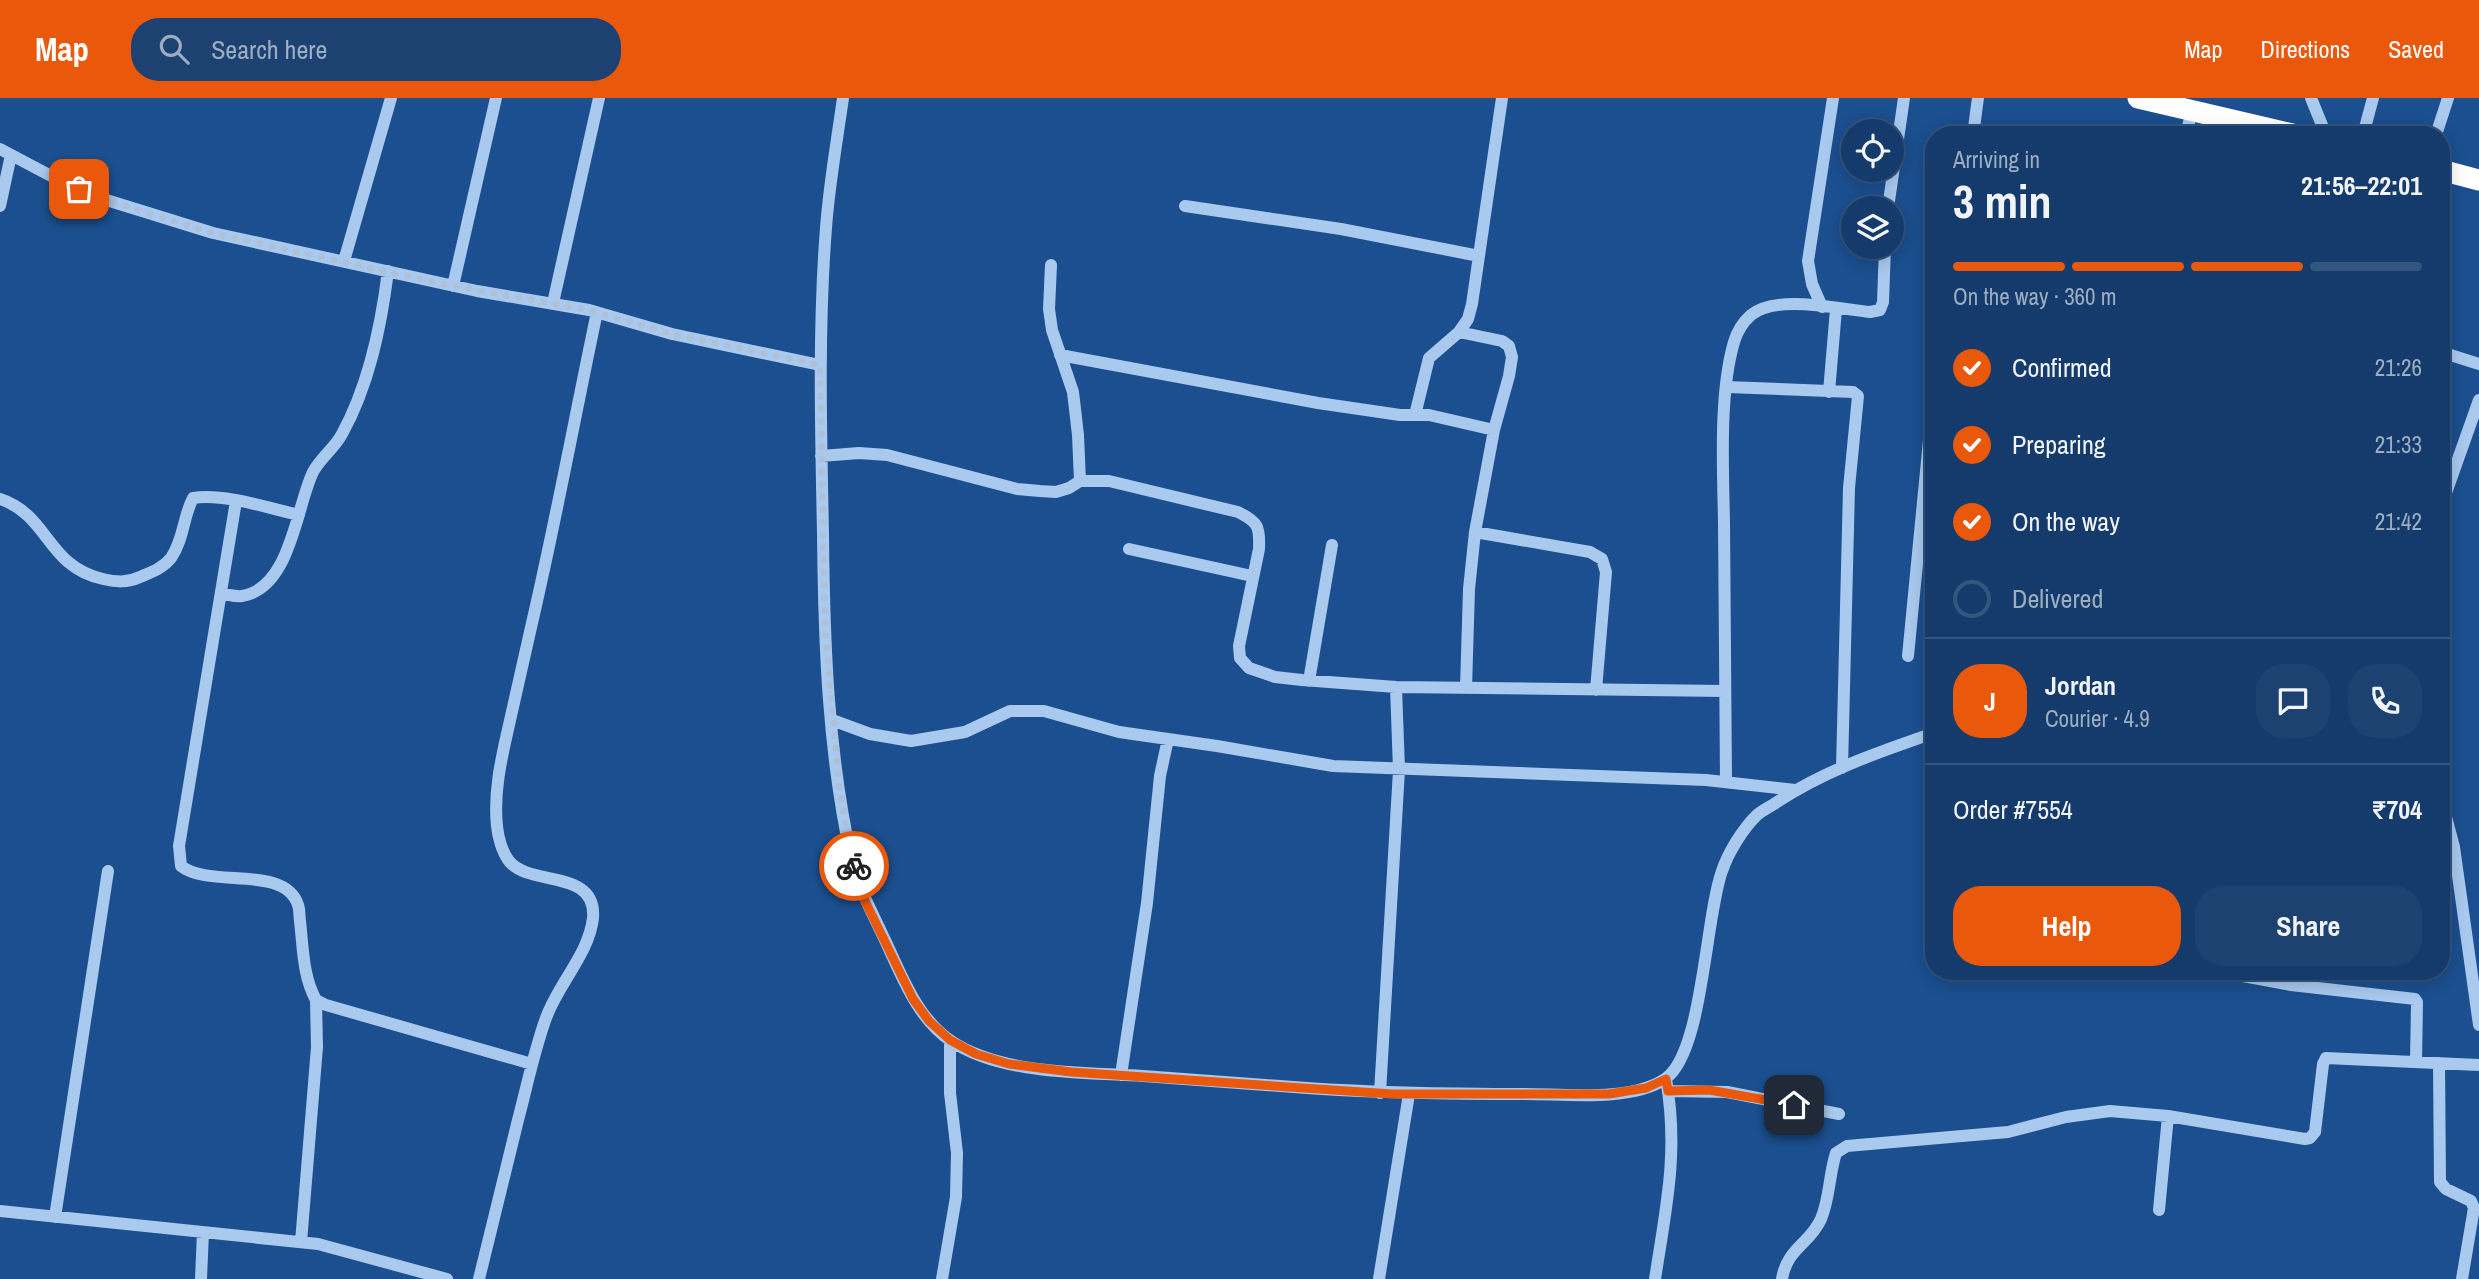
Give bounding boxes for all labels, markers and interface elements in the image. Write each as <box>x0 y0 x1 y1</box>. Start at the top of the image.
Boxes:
search box <box>131 18 621 81</box>
text: Map <box>35 27 89 71</box>
icon: search <box>155 30 193 68</box>
text: Search here <box>211 32 327 67</box>
text: Map <box>2184 33 2222 65</box>
text: Directions <box>2260 33 2350 65</box>
text: Saved <box>2388 33 2444 65</box>
map controls <box>1841 119 1904 259</box>
button: locate <box>1841 119 1904 182</box>
text: Arriving in <box>1953 144 2040 175</box>
pin <box>49 159 109 219</box>
text: 21:56–22:01 <box>2301 168 2422 203</box>
icon: bag <box>60 170 98 208</box>
text: 3 min <box>1953 170 2052 232</box>
button: layers <box>1841 196 1904 259</box>
text: On the way · 360 m <box>1953 281 2117 312</box>
icon: check <box>1953 349 1991 387</box>
text: Confirmed <box>2012 350 2112 385</box>
text: 21:26 <box>2375 352 2422 383</box>
icon: check <box>1953 426 1991 464</box>
text: Preparing <box>2012 427 2106 462</box>
text: 21:33 <box>2375 429 2422 460</box>
icon: check <box>1953 503 1991 541</box>
text: On the way <box>2012 504 2120 539</box>
text: 21:42 <box>2375 506 2422 537</box>
text: Delivered <box>2012 581 2103 616</box>
button: chat <box>2256 664 2330 738</box>
button: phone <box>2348 664 2422 738</box>
text: Jordan <box>2045 668 2116 703</box>
text: J <box>1984 684 1996 719</box>
text: Courier · 4.9 <box>2045 703 2150 734</box>
text: Order #7554 <box>1953 792 2073 827</box>
text: ₹704 <box>2371 792 2422 827</box>
courier <box>819 831 889 901</box>
icon: bike <box>835 847 873 885</box>
button: Help <box>1953 886 2181 966</box>
button: Share <box>2195 886 2422 966</box>
pin <box>1764 1075 1824 1135</box>
icon: home <box>1775 1086 1813 1124</box>

